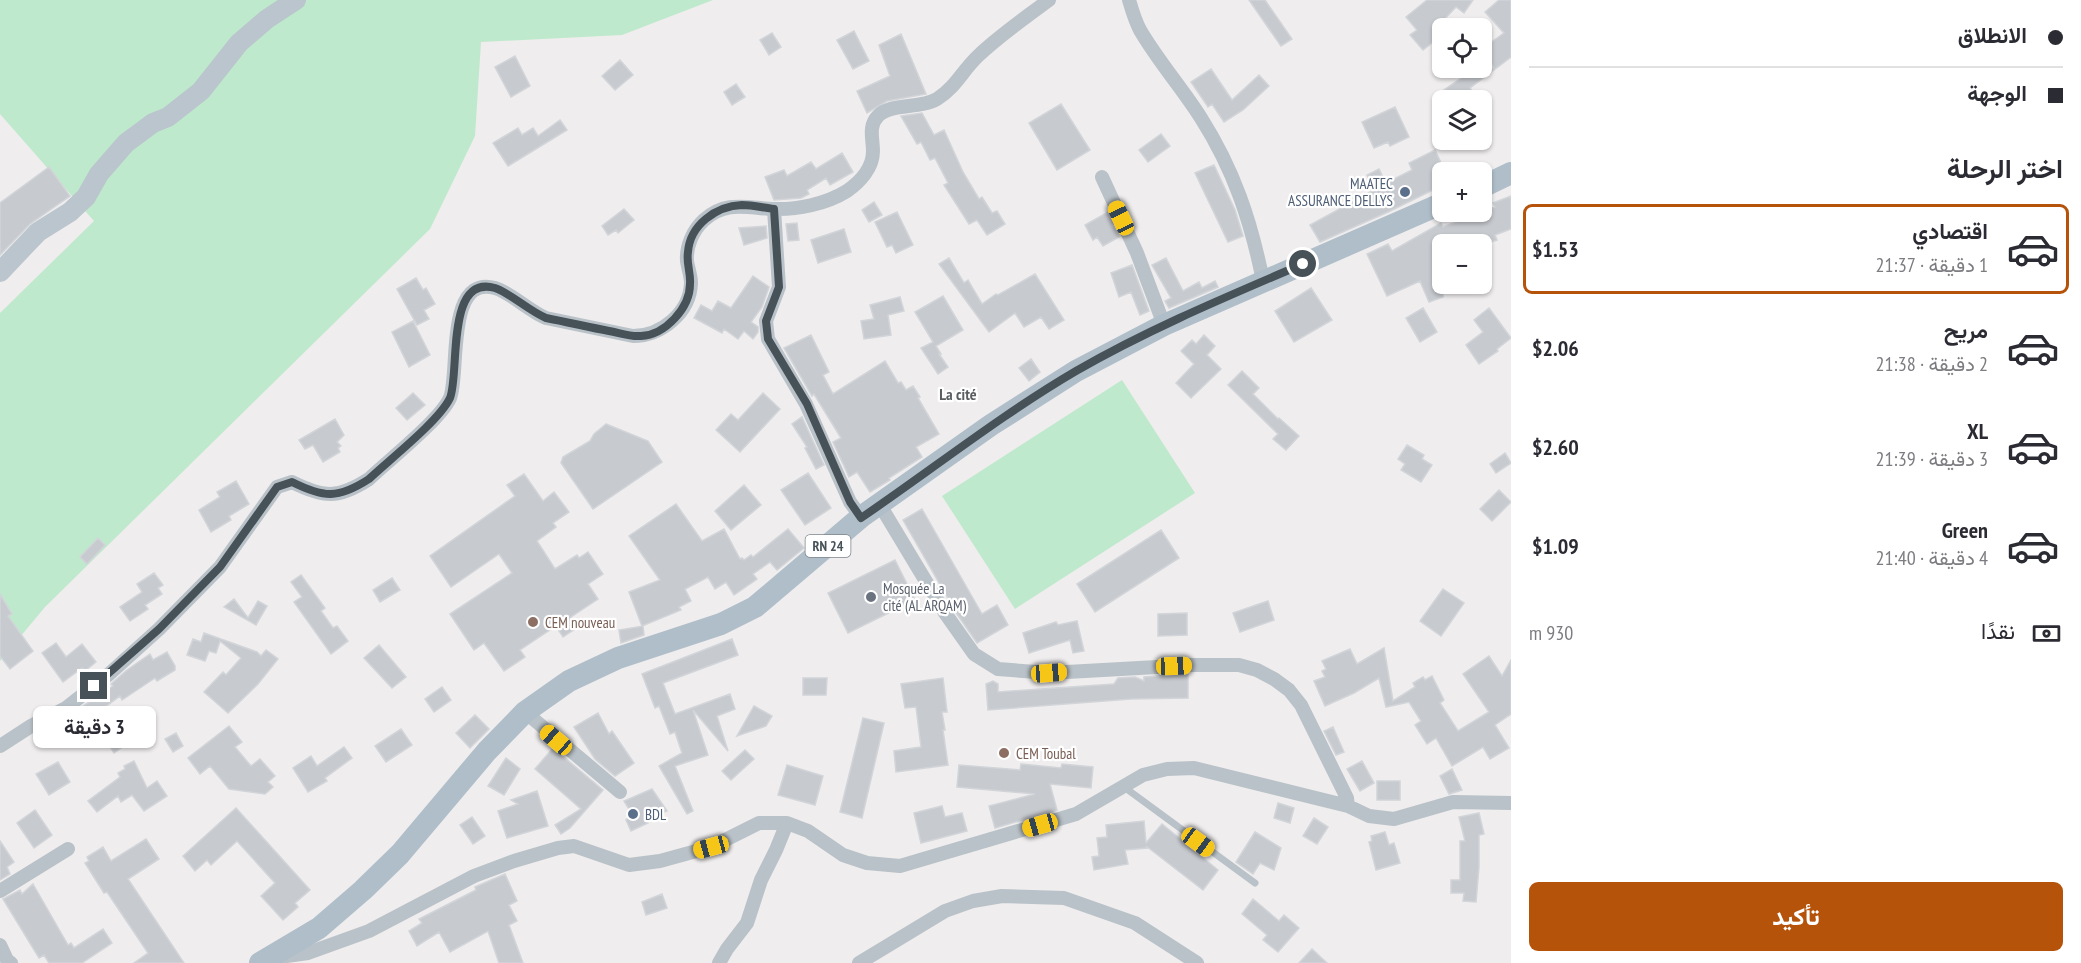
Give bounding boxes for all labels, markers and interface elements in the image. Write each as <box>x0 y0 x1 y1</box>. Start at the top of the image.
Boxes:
map controls <box>1432 18 1492 294</box>
button: locate <box>1432 18 1492 78</box>
text: الانطلاق <box>1958 21 2027 49</box>
text: الوجهة <box>1967 79 2027 107</box>
button: layers <box>1432 90 1492 150</box>
text: اختر الرحلة <box>1947 151 2063 185</box>
button: + <box>1432 162 1492 222</box>
place label: MAATEC ASSURANCE DELLYS <box>1288 174 1393 210</box>
marker: MAATEC ASSURANCE DELLYS <box>1398 185 1412 199</box>
car <box>1105 198 1137 238</box>
text: اقتصادي <box>1912 217 1988 245</box>
icon: car <box>2006 222 2060 276</box>
button: − <box>1432 234 1492 294</box>
text: $1.53 <box>1532 235 1579 263</box>
route start <box>1289 250 1316 277</box>
text: 1 دقيقة · 21:37 <box>1876 252 1988 278</box>
text: مريح <box>1944 316 1988 344</box>
icon: car <box>2006 321 2060 375</box>
text: $2.06 <box>1532 334 1579 362</box>
text: 2 دقيقة · 21:38 <box>1876 351 1988 377</box>
district label: La cité <box>939 384 977 404</box>
text: XL <box>1967 417 1988 445</box>
icon: car <box>2006 420 2060 474</box>
text: $2.60 <box>1532 433 1579 461</box>
text: 3 دقيقة · 21:39 <box>1876 446 1988 472</box>
text: Green <box>1942 516 1988 544</box>
icon: car <box>2006 519 2060 573</box>
text: $1.09 <box>1532 532 1579 560</box>
road number: RN 24 <box>806 535 850 557</box>
text: 4 دقيقة · 21:40 <box>1876 545 1988 571</box>
place label: Mosquée La cité (AL ARQAM) <box>883 579 966 615</box>
marker: Mosquée La cité (AL ARQAM) <box>864 590 878 604</box>
place label: CEM nouveau <box>545 613 615 632</box>
marker: CEM nouveau <box>526 615 540 629</box>
text: نقدًا <box>1981 617 2015 645</box>
icon: cash <box>2030 617 2063 650</box>
text: 930 m <box>1529 620 1573 646</box>
car <box>1156 656 1192 676</box>
car <box>1030 663 1068 683</box>
route end <box>80 672 107 699</box>
callout: 3 دقيقة <box>32 707 156 749</box>
text: 3 دقيقة <box>64 714 125 740</box>
car <box>537 721 575 759</box>
place label: CEM Toubal <box>1016 744 1076 763</box>
marker: CEM Toubal <box>997 746 1011 760</box>
place label: BDL <box>645 805 667 824</box>
marker: BDL <box>626 807 640 821</box>
car <box>1020 811 1060 839</box>
car <box>1178 824 1218 860</box>
car <box>691 834 731 860</box>
button: تأكيد <box>1529 882 2063 951</box>

